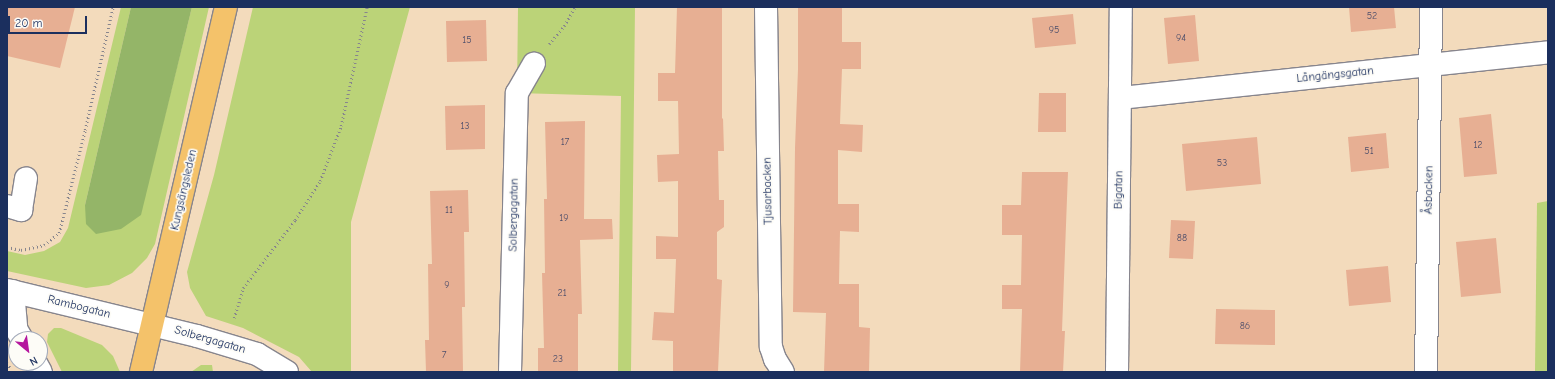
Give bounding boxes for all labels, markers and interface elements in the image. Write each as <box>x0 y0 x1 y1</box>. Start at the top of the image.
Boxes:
scale bar <box>10 8 89 34</box>
house number: 52 <box>1367 11 1377 23</box>
text: 20 m <box>15 16 43 30</box>
house number: 95 <box>1049 25 1059 37</box>
house number: 94 <box>1176 33 1186 45</box>
house number: 15 <box>462 35 472 47</box>
street label: Långängsgatan <box>1296 64 1374 86</box>
house number: 13 <box>460 121 470 133</box>
house number: 17 <box>561 137 569 149</box>
house number: 12 <box>1473 140 1483 152</box>
house number: 51 <box>1364 146 1374 158</box>
street label: Kungsängsleden <box>168 148 200 232</box>
street label: Tjusarbacken <box>760 157 776 225</box>
house number: 53 <box>1217 158 1227 170</box>
street label: Åsbacken <box>1421 166 1437 214</box>
street label: Bigatan <box>1111 171 1127 209</box>
street label: Solbergagatan <box>506 178 522 252</box>
house number: 11 <box>445 205 453 217</box>
house number: 19 <box>559 213 569 225</box>
house number: 88 <box>1177 233 1187 245</box>
house number: 9 <box>444 280 450 292</box>
house number: 21 <box>557 288 567 300</box>
street label: Rambogatan <box>46 292 112 322</box>
house number: 86 <box>1240 321 1250 333</box>
street label: Solbergagatan <box>173 323 247 357</box>
north arrow <box>8 331 48 371</box>
house number: 7 <box>442 350 446 362</box>
text: N <box>27 354 40 368</box>
house number: 23 <box>553 354 563 366</box>

